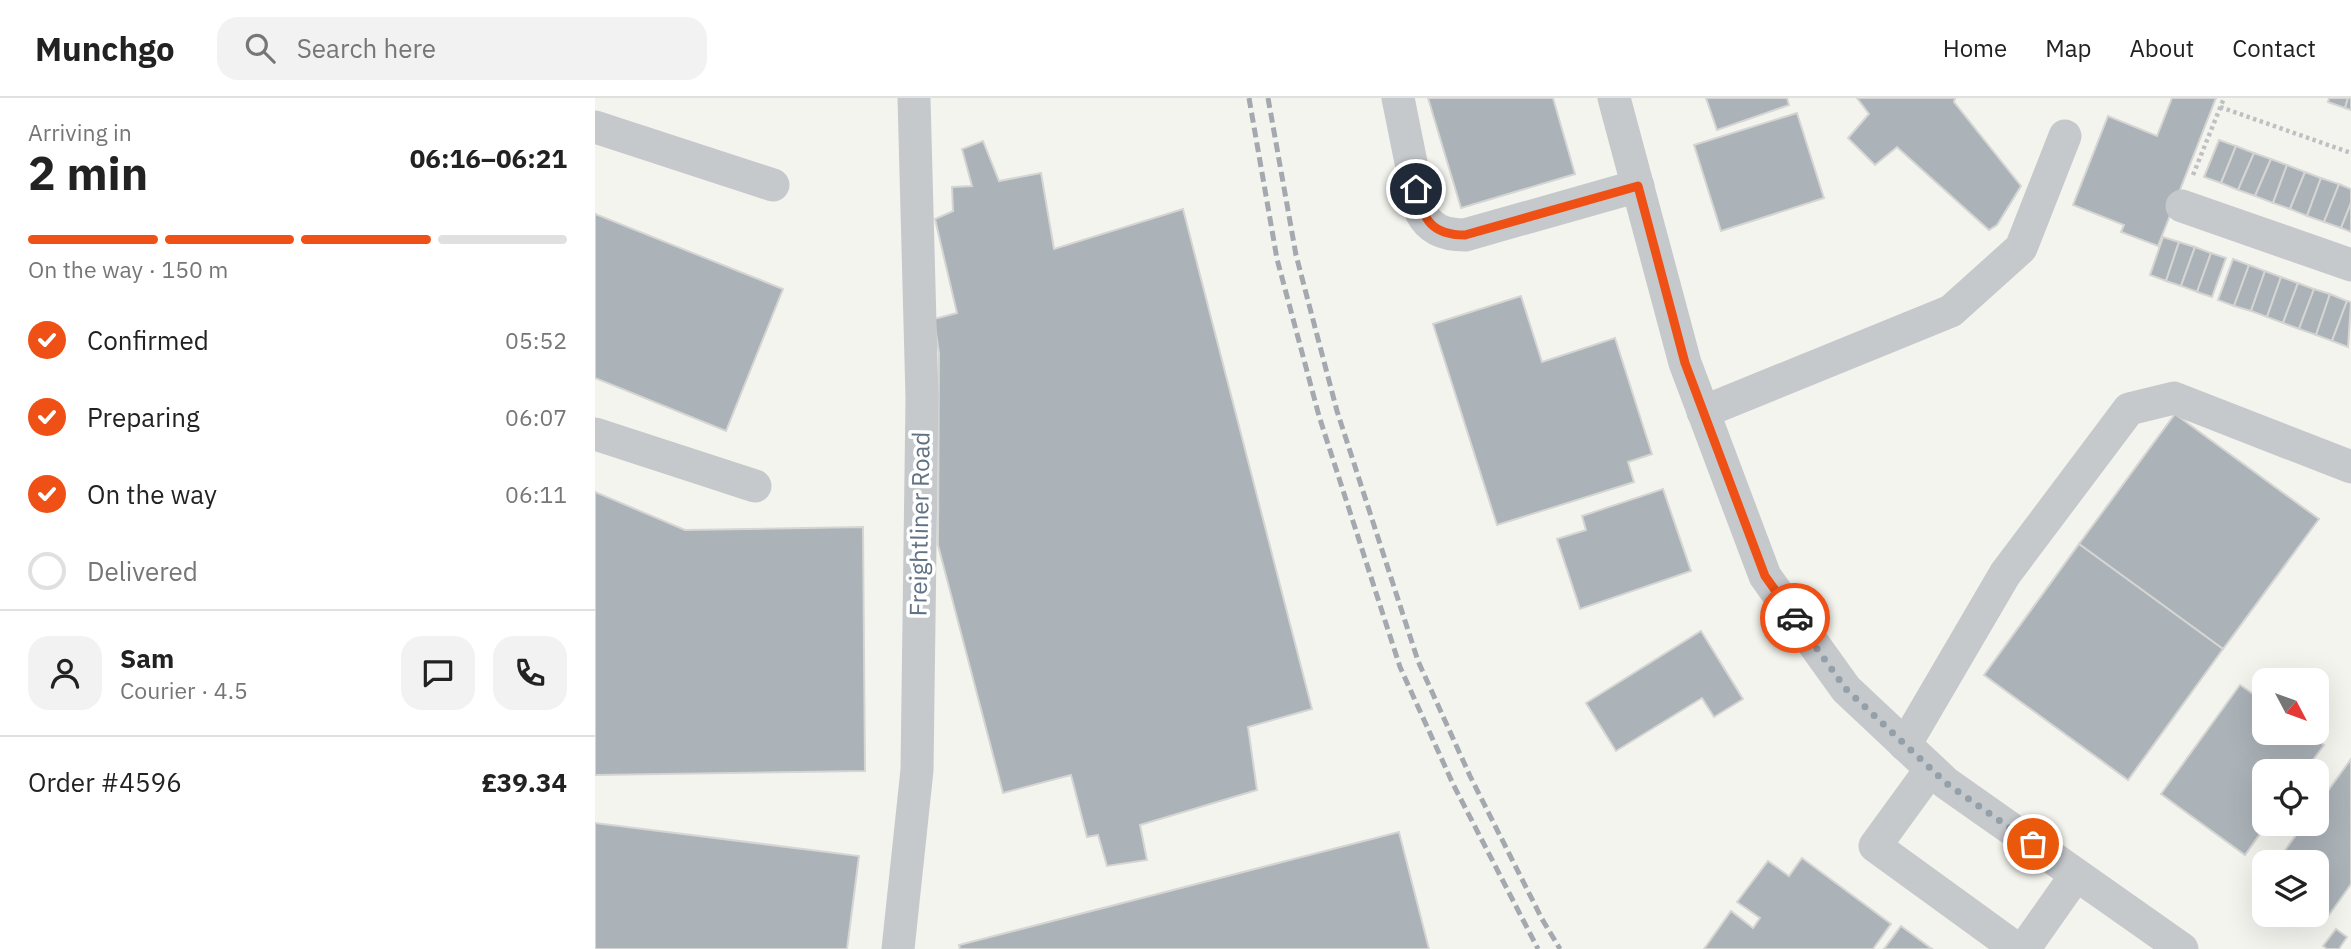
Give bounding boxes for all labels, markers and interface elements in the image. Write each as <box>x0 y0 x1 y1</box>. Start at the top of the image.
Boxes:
search box <box>217 17 707 80</box>
text: Munchgo <box>35 27 175 70</box>
icon: search <box>241 29 279 67</box>
text: Search here <box>297 31 436 65</box>
text: Home <box>1943 32 2007 64</box>
text: Map <box>2045 32 2091 64</box>
text: About <box>2129 32 2194 64</box>
text: Contact <box>2232 32 2316 64</box>
text: Arriving in <box>28 117 132 147</box>
text: 06:16–06:21 <box>410 141 567 175</box>
text: 2 min <box>28 143 148 203</box>
pin <box>1386 159 1446 219</box>
icon: home <box>1397 170 1435 208</box>
text: On the way · 150 m <box>28 254 228 284</box>
icon: check <box>28 321 66 359</box>
text: Confirmed <box>87 323 209 357</box>
text: 05:52 <box>505 325 567 355</box>
icon: check <box>28 398 66 436</box>
text: Preparing <box>87 400 200 434</box>
text: 06:07 <box>505 402 567 432</box>
street label: Freightliner Road <box>901 431 937 617</box>
icon: check <box>28 475 66 513</box>
text: On the way <box>87 477 217 511</box>
text: 06:11 <box>505 479 567 509</box>
text: Delivered <box>87 554 198 588</box>
courier <box>1760 583 1830 653</box>
icon: car <box>1776 599 1814 637</box>
button: person <box>28 636 102 710</box>
button: chat <box>401 636 475 710</box>
button: phone <box>493 636 567 710</box>
text: Sam <box>120 641 174 675</box>
north arrow <box>2252 668 2329 746</box>
map controls <box>2252 668 2329 927</box>
text: Courier · 4.5 <box>120 675 248 705</box>
button: locate <box>2252 759 2329 836</box>
text: Order #4596 <box>28 765 182 799</box>
text: £39.34 <box>481 765 567 799</box>
pin <box>2003 814 2063 874</box>
icon: bag <box>2014 825 2052 863</box>
button: layers <box>2252 850 2329 927</box>

